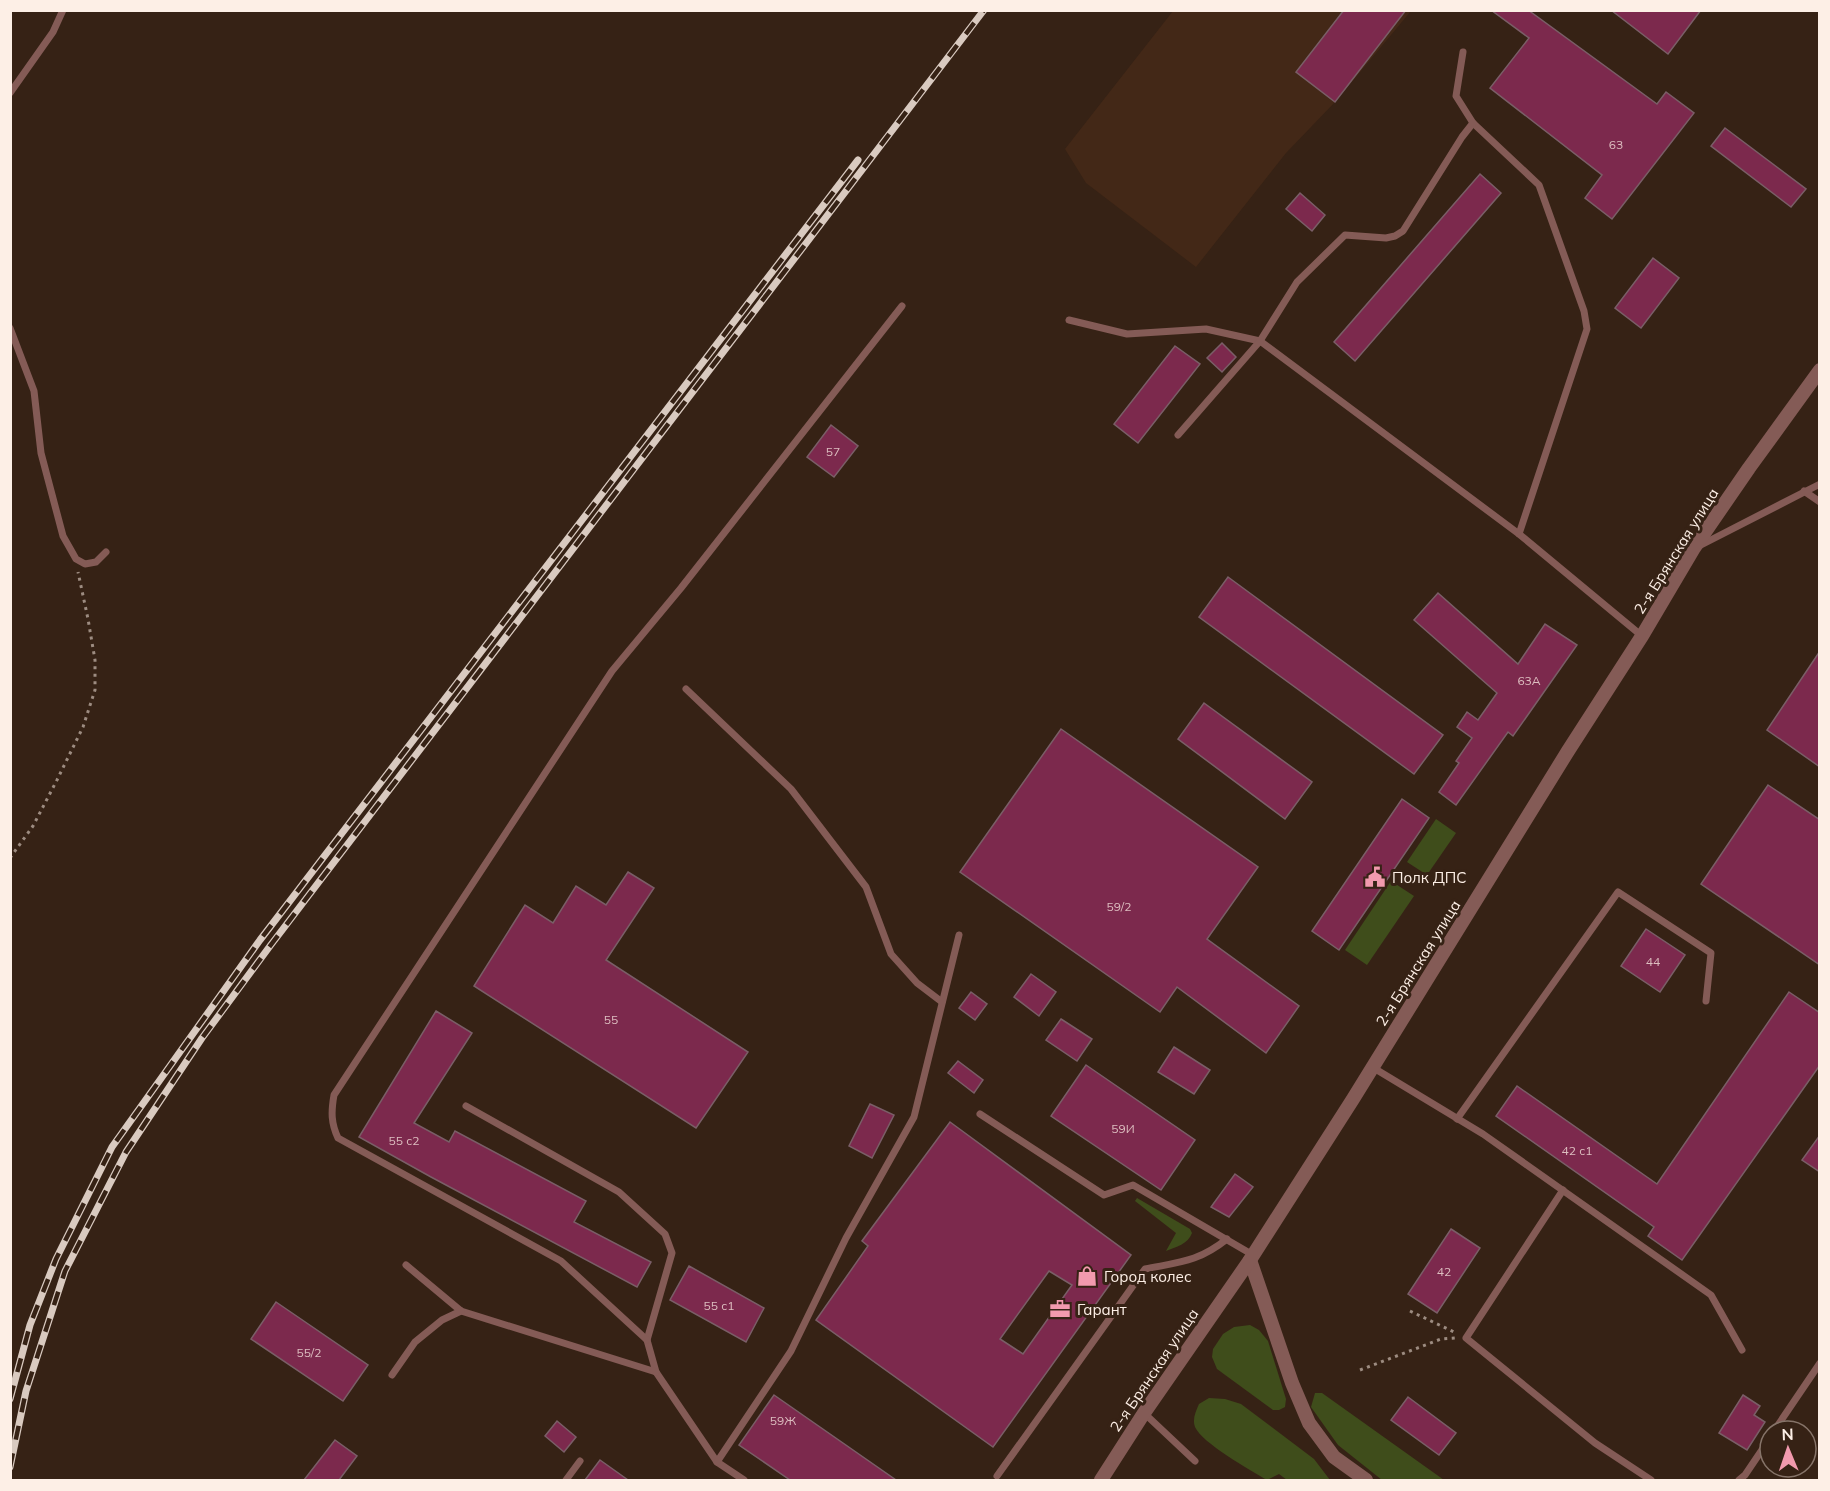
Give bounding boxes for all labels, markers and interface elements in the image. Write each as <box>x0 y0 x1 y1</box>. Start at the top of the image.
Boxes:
house number: 63 <box>1609 137 1623 152</box>
house number: 57 <box>826 444 840 459</box>
street label: 2-я Брянская улица <box>1630 485 1722 617</box>
house number: 63А <box>1517 673 1541 688</box>
public building icon: Полк ДПС <box>1363 865 1387 889</box>
place label: Полк ДПС <box>1392 868 1467 887</box>
street label: 2-я Брянская улица <box>1372 897 1464 1029</box>
house number: 59/2 <box>1106 899 1132 914</box>
house number: 44 <box>1646 954 1660 969</box>
house number: 55 <box>604 1012 618 1027</box>
house number: 59И <box>1111 1121 1135 1136</box>
house number: 55 с2 <box>389 1133 419 1148</box>
house number: 42 с1 <box>1562 1143 1592 1158</box>
shop icon: Город колес <box>1075 1264 1099 1288</box>
house number: 42 <box>1437 1264 1451 1279</box>
place label: Город колес <box>1104 1267 1191 1286</box>
office icon: Гарант <box>1048 1297 1072 1321</box>
house number: 55 с1 <box>704 1298 734 1313</box>
place label: Гарант <box>1077 1300 1127 1319</box>
street label: 2-я Брянская улица <box>1106 1305 1202 1435</box>
house number: 55/2 <box>296 1345 322 1360</box>
house number: 59Ж <box>770 1413 796 1428</box>
north arrow <box>1758 1419 1818 1479</box>
text: N <box>1781 1424 1794 1444</box>

